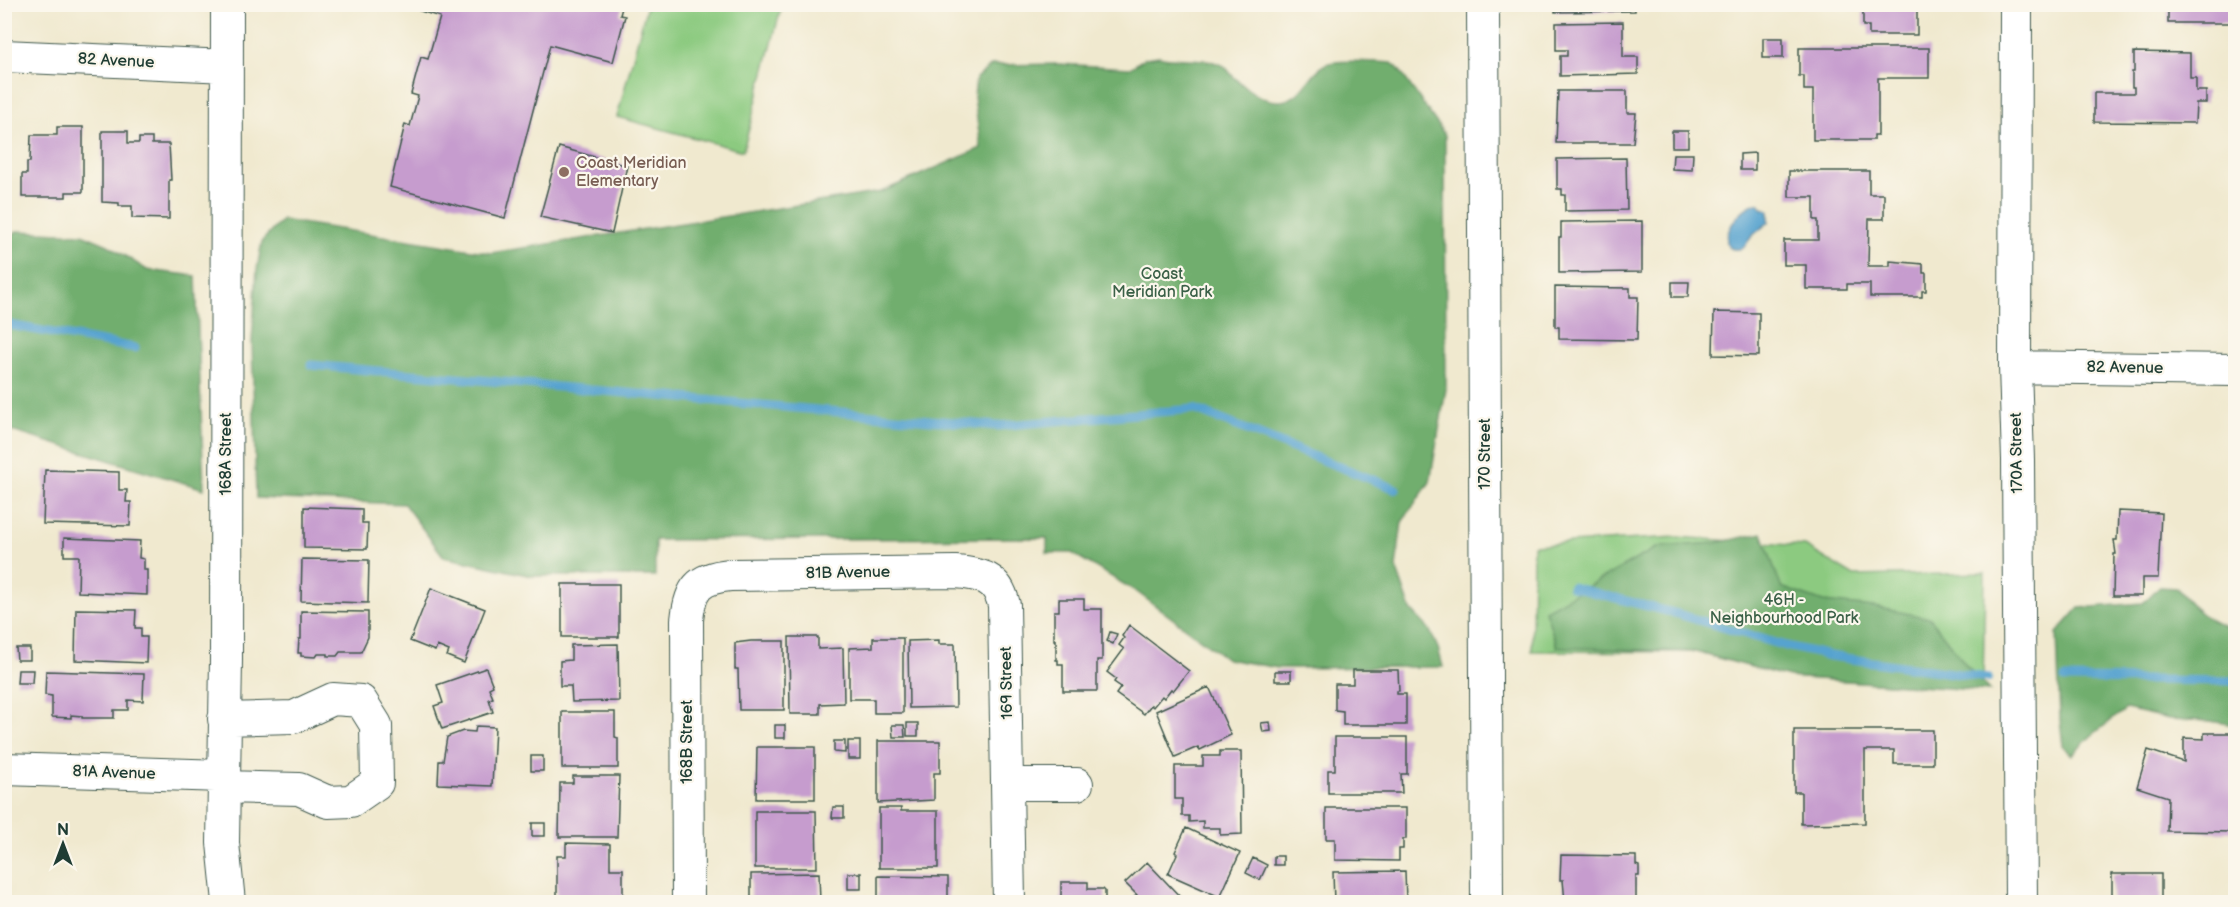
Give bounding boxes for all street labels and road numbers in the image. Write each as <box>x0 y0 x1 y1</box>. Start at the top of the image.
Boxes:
street label: 82 Avenue <box>77 50 155 73</box>
street label: 82 Avenue <box>2086 358 2164 378</box>
street label: 168A Street <box>217 412 236 496</box>
street label: 170A Street <box>2007 412 2027 494</box>
street label: 170 Street <box>1476 418 1495 490</box>
street label: 81B Avenue <box>806 563 891 583</box>
street label: 169 Street <box>997 646 1017 720</box>
street label: 168B Street <box>678 700 697 784</box>
street label: 81A Avenue <box>72 762 156 784</box>

